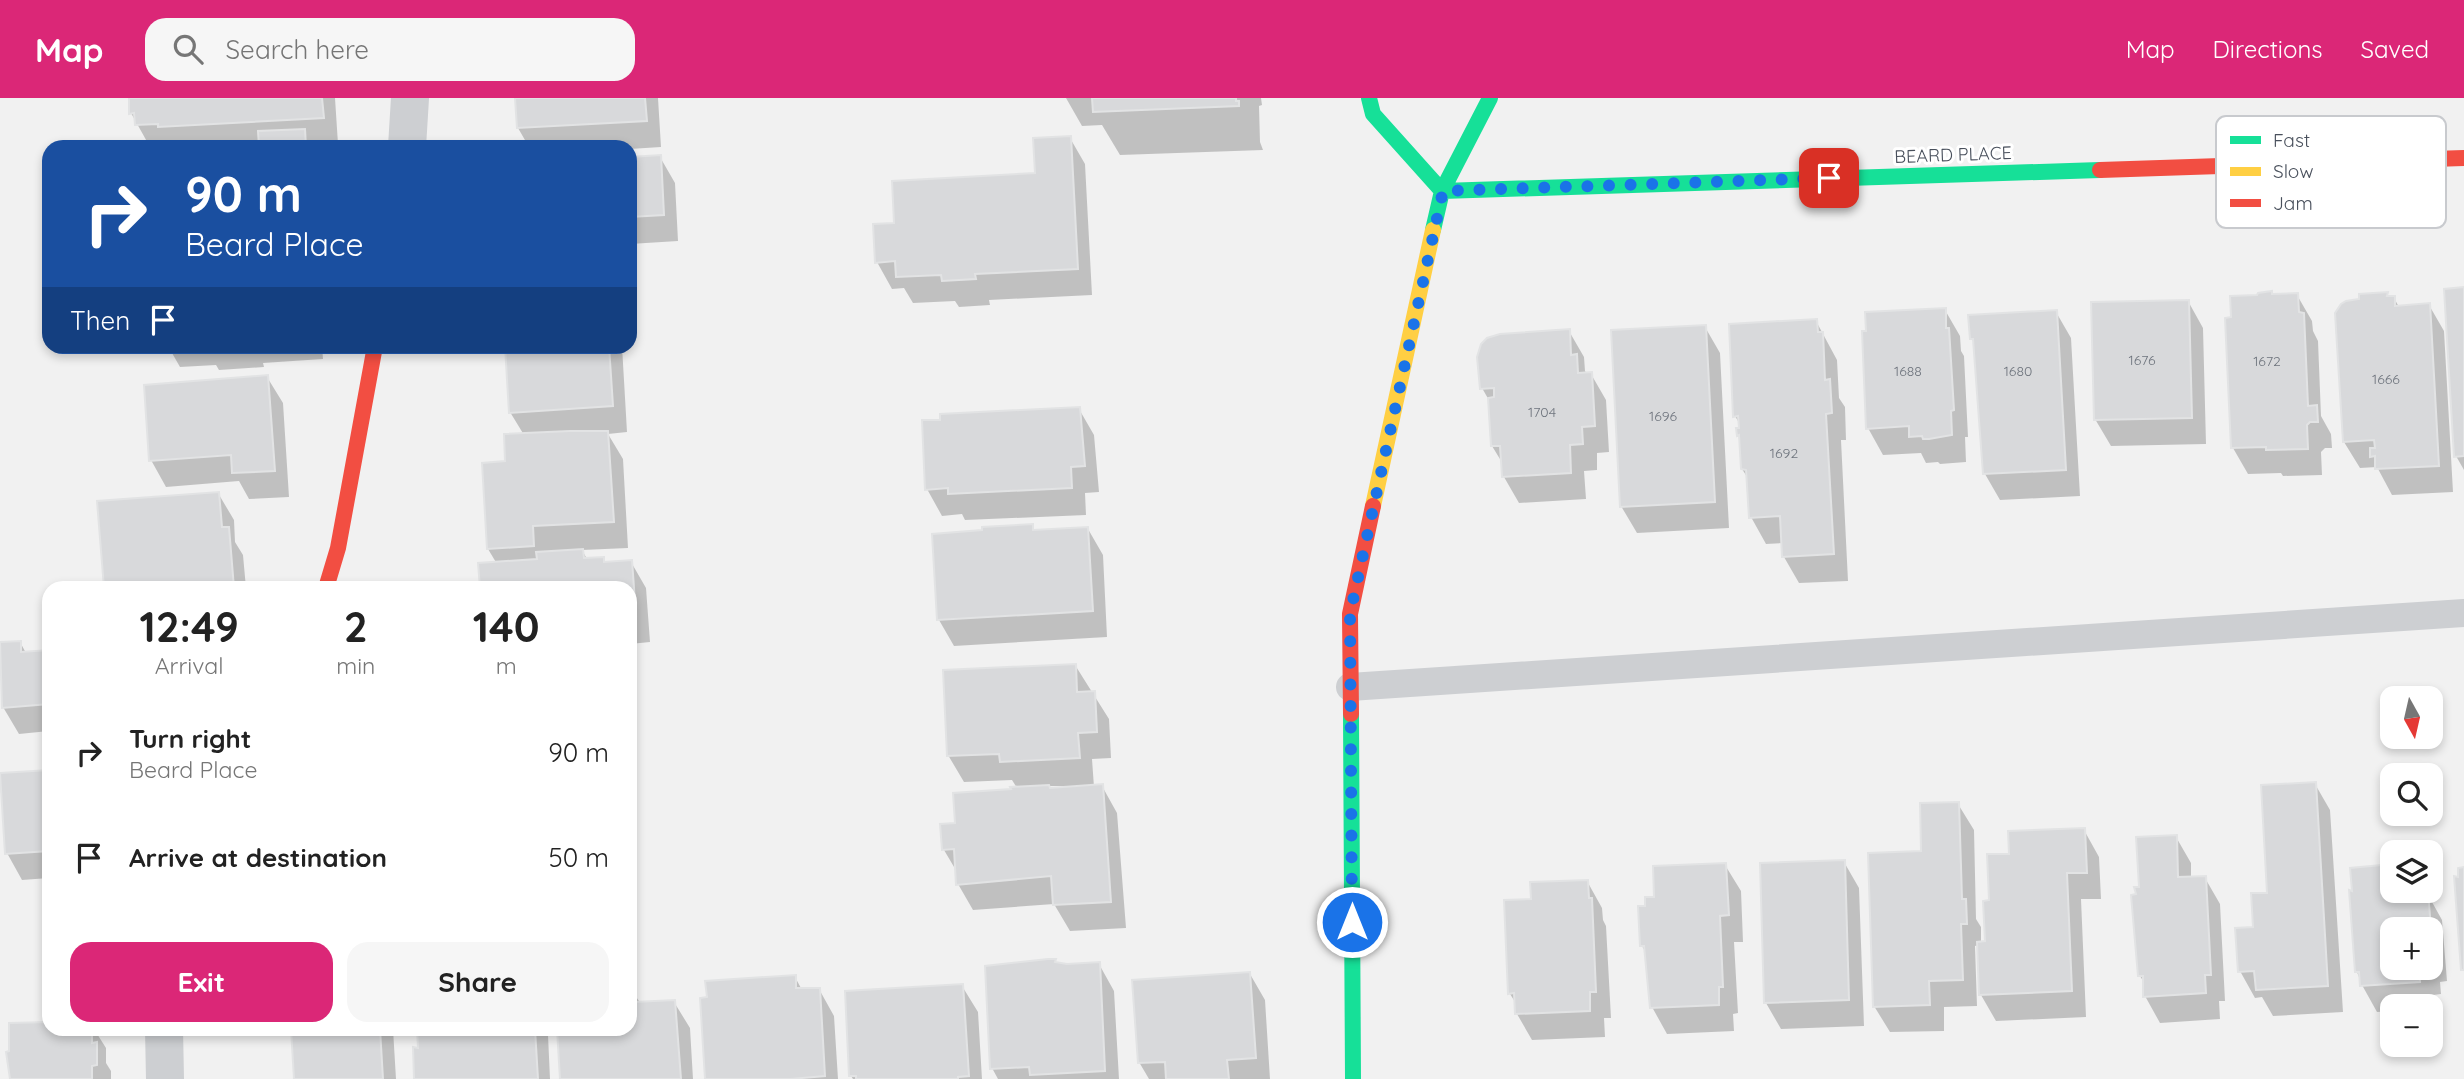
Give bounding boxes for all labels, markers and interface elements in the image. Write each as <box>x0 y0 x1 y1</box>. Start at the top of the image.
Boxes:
search box <box>145 18 635 81</box>
text: Map <box>35 29 103 70</box>
icon: search <box>169 30 207 68</box>
text: Search here <box>225 33 369 66</box>
text: Map <box>2126 34 2175 64</box>
text: Directions <box>2213 34 2323 64</box>
text: Saved <box>2361 34 2429 64</box>
legend <box>2216 116 2446 228</box>
text: Fast <box>2273 128 2310 152</box>
street label: BEARD PLACE <box>1894 141 2012 168</box>
pin <box>1799 148 1859 208</box>
icon: arrive <box>1810 159 1848 197</box>
text: Slow <box>2273 159 2314 183</box>
text: 90 m <box>185 163 302 224</box>
icon: right <box>70 168 161 259</box>
text: Jam <box>2273 191 2313 215</box>
text: Beard Place <box>185 224 364 264</box>
icon: arrive <box>144 301 182 339</box>
text: Then <box>70 304 130 337</box>
house number: 1676 <box>2128 351 2156 369</box>
house number: 1672 <box>2253 352 2281 370</box>
house number: 1688 <box>1894 362 1922 380</box>
house number: 1680 <box>2004 362 2032 380</box>
house number: 1666 <box>2372 370 2400 388</box>
house number: 1704 <box>1528 403 1556 421</box>
house number: 1696 <box>1649 407 1677 425</box>
house number: 1692 <box>1770 444 1798 462</box>
text: 12:49 <box>139 600 239 653</box>
text: 2 <box>344 600 368 653</box>
text: 140 <box>473 600 540 653</box>
text: Arrival <box>155 651 224 680</box>
text: min <box>336 651 375 680</box>
text: m <box>496 651 517 680</box>
north arrow <box>2380 686 2443 749</box>
map controls <box>2380 686 2443 1057</box>
text: Turn right <box>129 722 251 755</box>
icon: right <box>70 734 108 772</box>
text: 90 m <box>548 736 609 769</box>
text: Beard Place <box>129 755 257 784</box>
button: search <box>2380 763 2443 826</box>
icon: arrive <box>70 839 108 877</box>
button: layers <box>2380 840 2443 903</box>
text: Arrive at destination <box>129 841 387 874</box>
text: 50 m <box>549 841 609 874</box>
position arrow <box>1315 885 1389 959</box>
button: + <box>2380 917 2443 980</box>
button: Exit <box>70 942 333 1022</box>
button: Share <box>347 942 609 1022</box>
button: − <box>2380 994 2443 1057</box>

